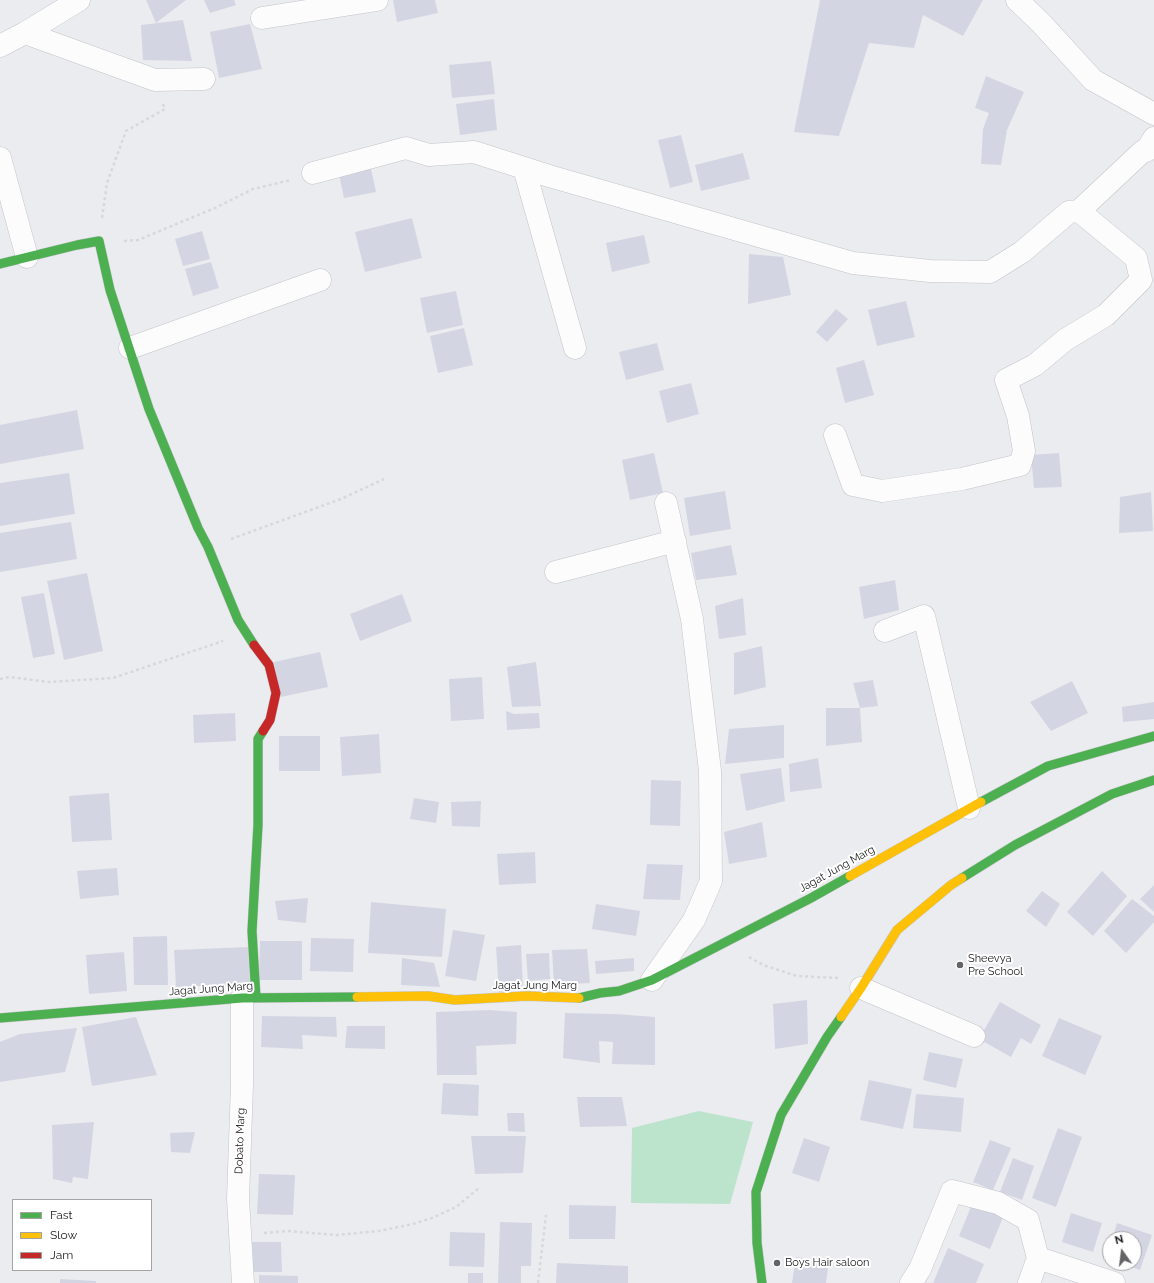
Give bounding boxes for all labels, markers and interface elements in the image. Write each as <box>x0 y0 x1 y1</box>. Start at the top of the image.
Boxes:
street label: Jagat Jung Marg <box>797 843 877 895</box>
place label: Sheevya Pre School <box>968 952 1023 978</box>
marker: Sheevya Pre School <box>955 960 965 970</box>
street label: Jagat Jung Marg <box>168 979 254 999</box>
street label: Jagat Jung Marg <box>493 979 577 993</box>
street label: Dobato Marg <box>232 1108 248 1174</box>
legend <box>12 1199 152 1271</box>
text: Fast <box>50 1208 73 1222</box>
text: Slow <box>50 1228 77 1242</box>
north arrow <box>1102 1231 1142 1271</box>
text: N <box>1114 1233 1125 1247</box>
text: Jam <box>50 1248 73 1262</box>
place label: Boys Hair saloon <box>785 1256 870 1270</box>
marker: Boys Hair saloon <box>772 1258 782 1268</box>

